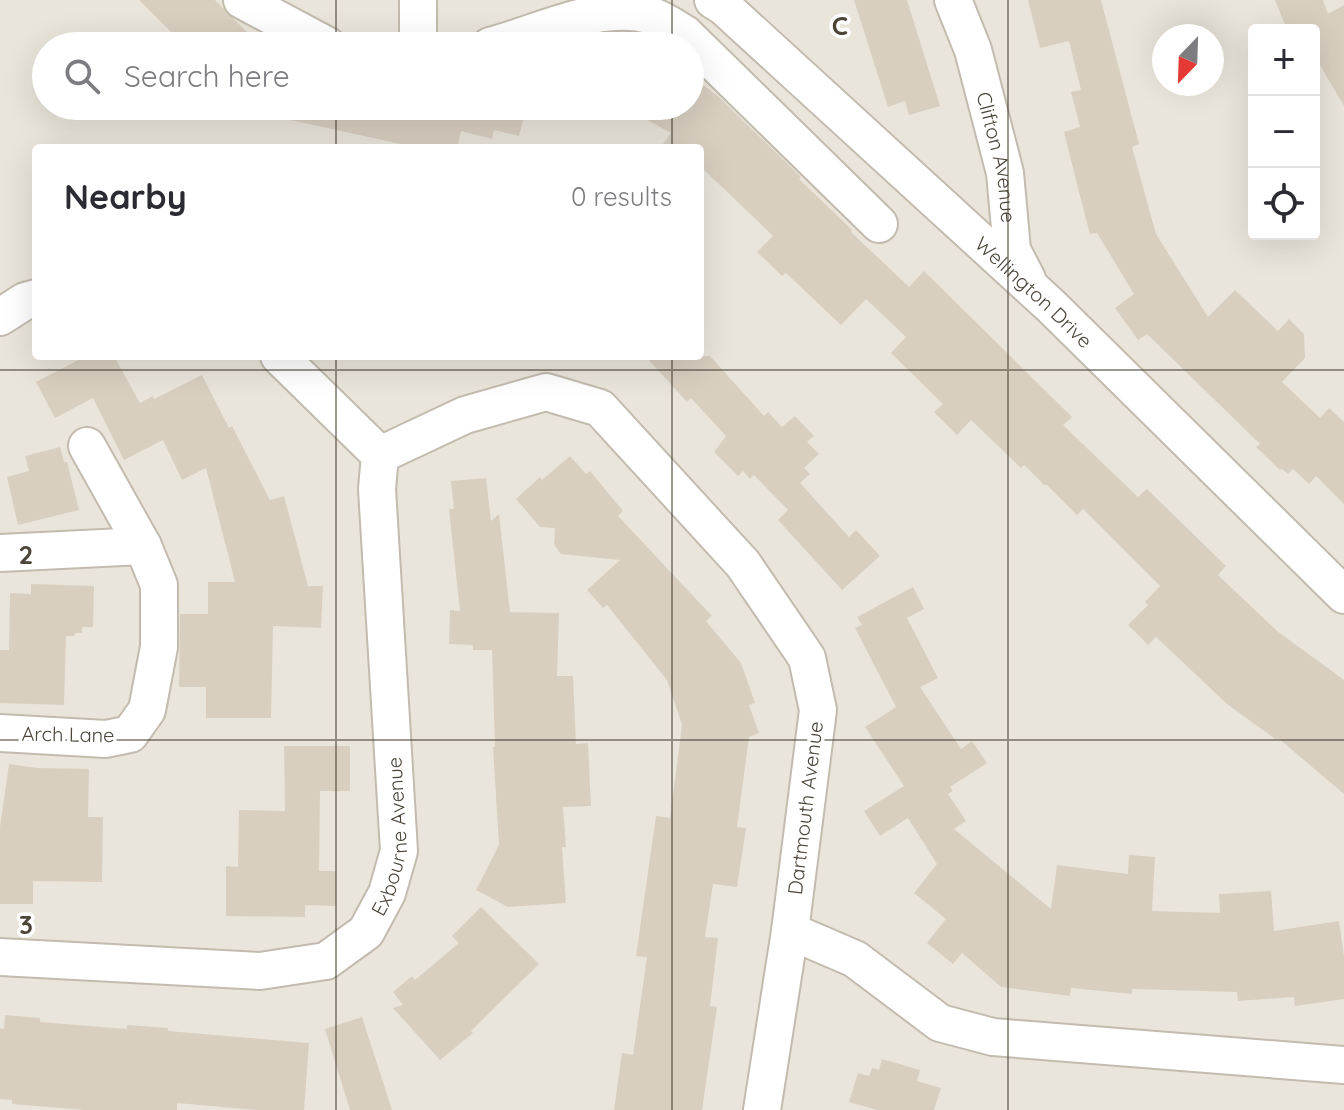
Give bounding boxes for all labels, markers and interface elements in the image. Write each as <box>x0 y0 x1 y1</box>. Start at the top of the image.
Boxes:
text: C <box>832 9 848 42</box>
north arrow <box>1152 24 1224 96</box>
map controls <box>1248 24 1320 240</box>
button: + <box>1248 24 1320 96</box>
search box <box>32 32 704 120</box>
icon: search <box>60 54 104 98</box>
text: Search here <box>124 57 290 95</box>
street label: Clifton Avenue <box>972 89 1022 224</box>
button: − <box>1248 96 1320 168</box>
button: locate <box>1248 168 1320 240</box>
text: Nearby <box>64 175 187 218</box>
text: 0 results <box>571 180 672 213</box>
street label: Wellington Drive <box>970 231 1098 353</box>
text: 2 <box>19 538 33 571</box>
street label: Dartmouth Avenue <box>782 720 828 896</box>
street label: Arch Lane <box>21 721 115 747</box>
street label: Exbourne Avenue <box>365 756 412 920</box>
text: 3 <box>19 908 33 941</box>

